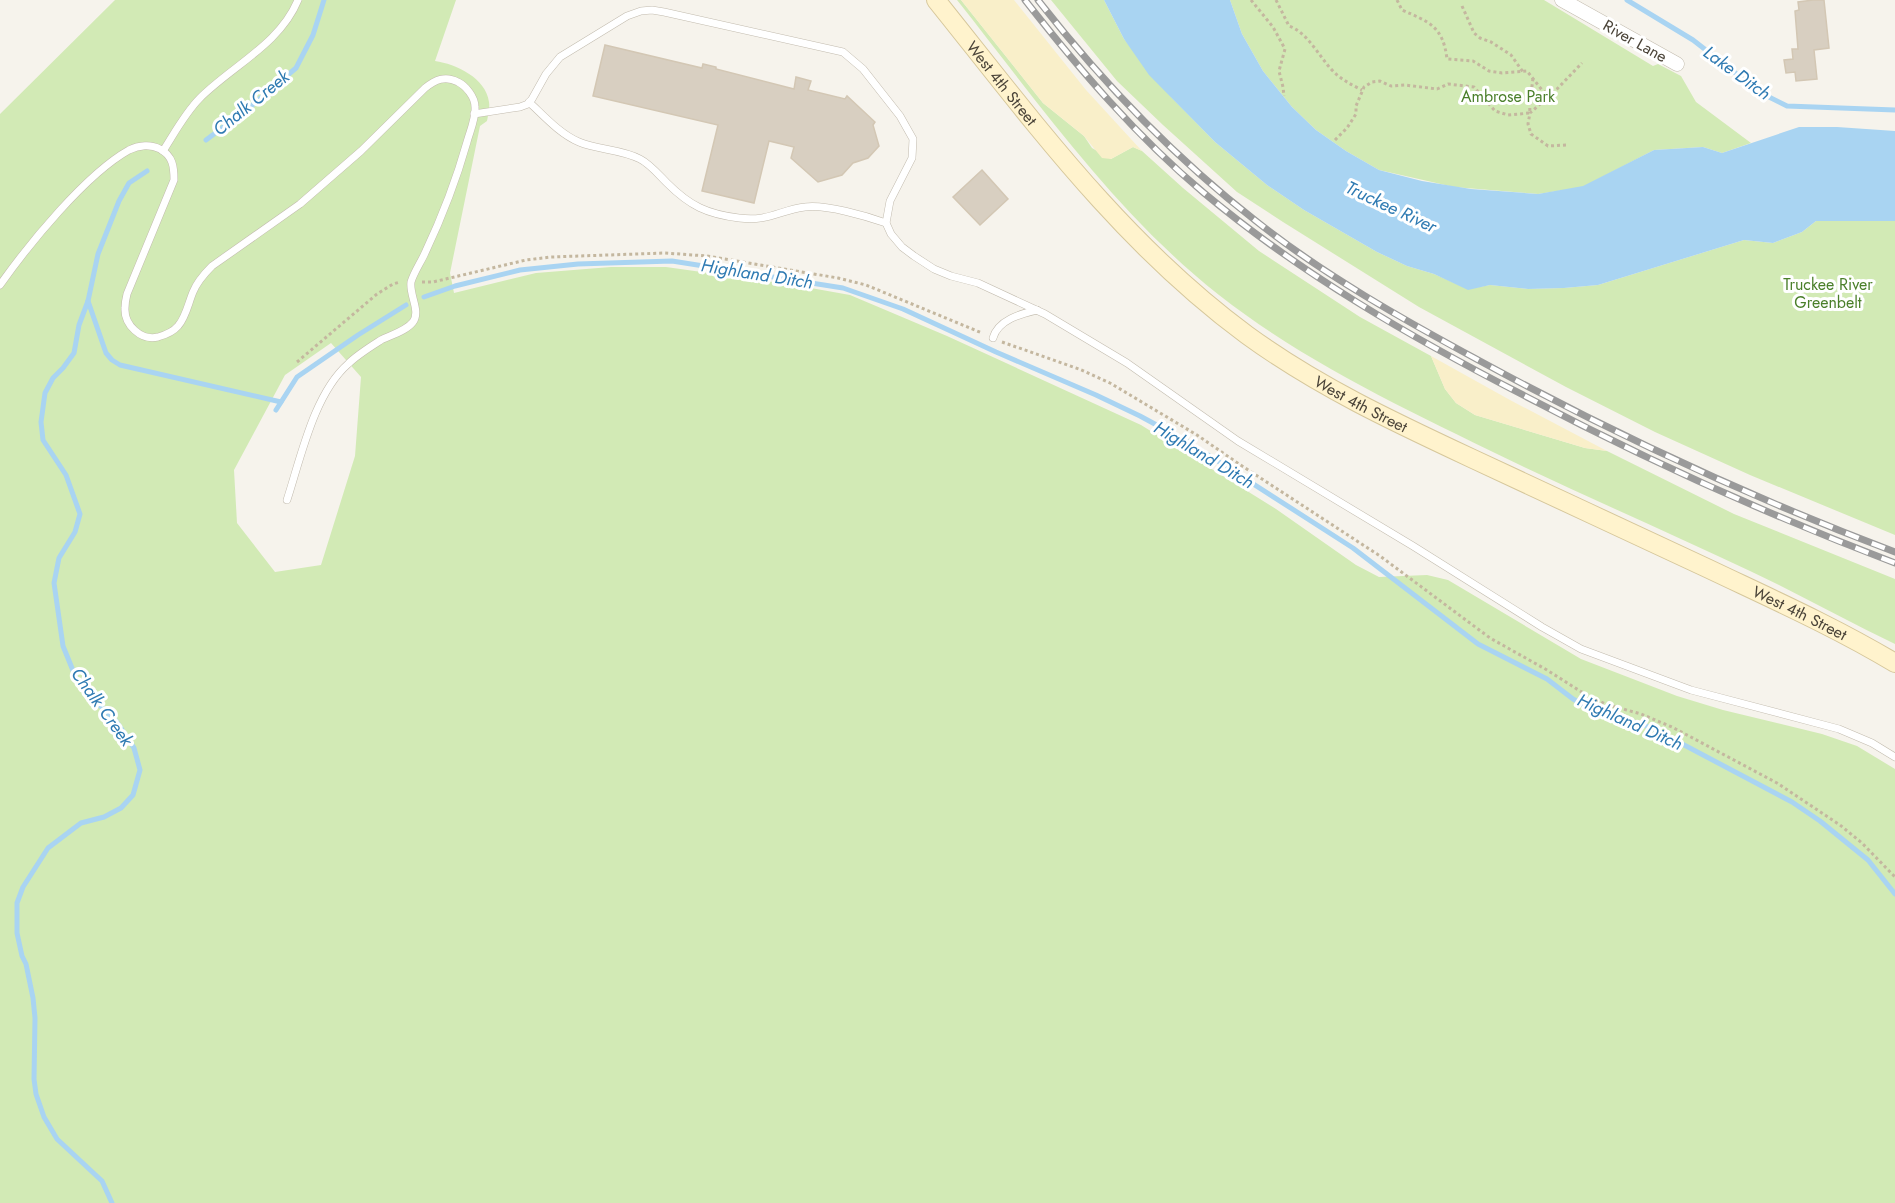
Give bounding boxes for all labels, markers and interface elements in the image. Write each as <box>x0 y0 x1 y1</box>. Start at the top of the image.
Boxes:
street label: River Lane <box>1599 14 1671 68</box>
street label: West 4th Street <box>961 36 1043 130</box>
water label: Lake Ditch <box>1698 40 1776 106</box>
water label: Chalk Creek <box>207 63 296 142</box>
park label: Ambrose Park <box>1461 85 1556 108</box>
water label: Truckee River <box>1341 175 1442 240</box>
water label: Highland Ditch <box>699 252 815 296</box>
park label: Truckee River Greenbelt <box>1783 273 1873 314</box>
street label: West 4th Street <box>1310 370 1412 438</box>
water label: Highland Ditch <box>1149 415 1259 495</box>
street label: West 4th Street <box>1749 580 1851 646</box>
water label: Chalk Creek <box>65 662 140 753</box>
water label: Highland Ditch <box>1573 687 1687 757</box>

